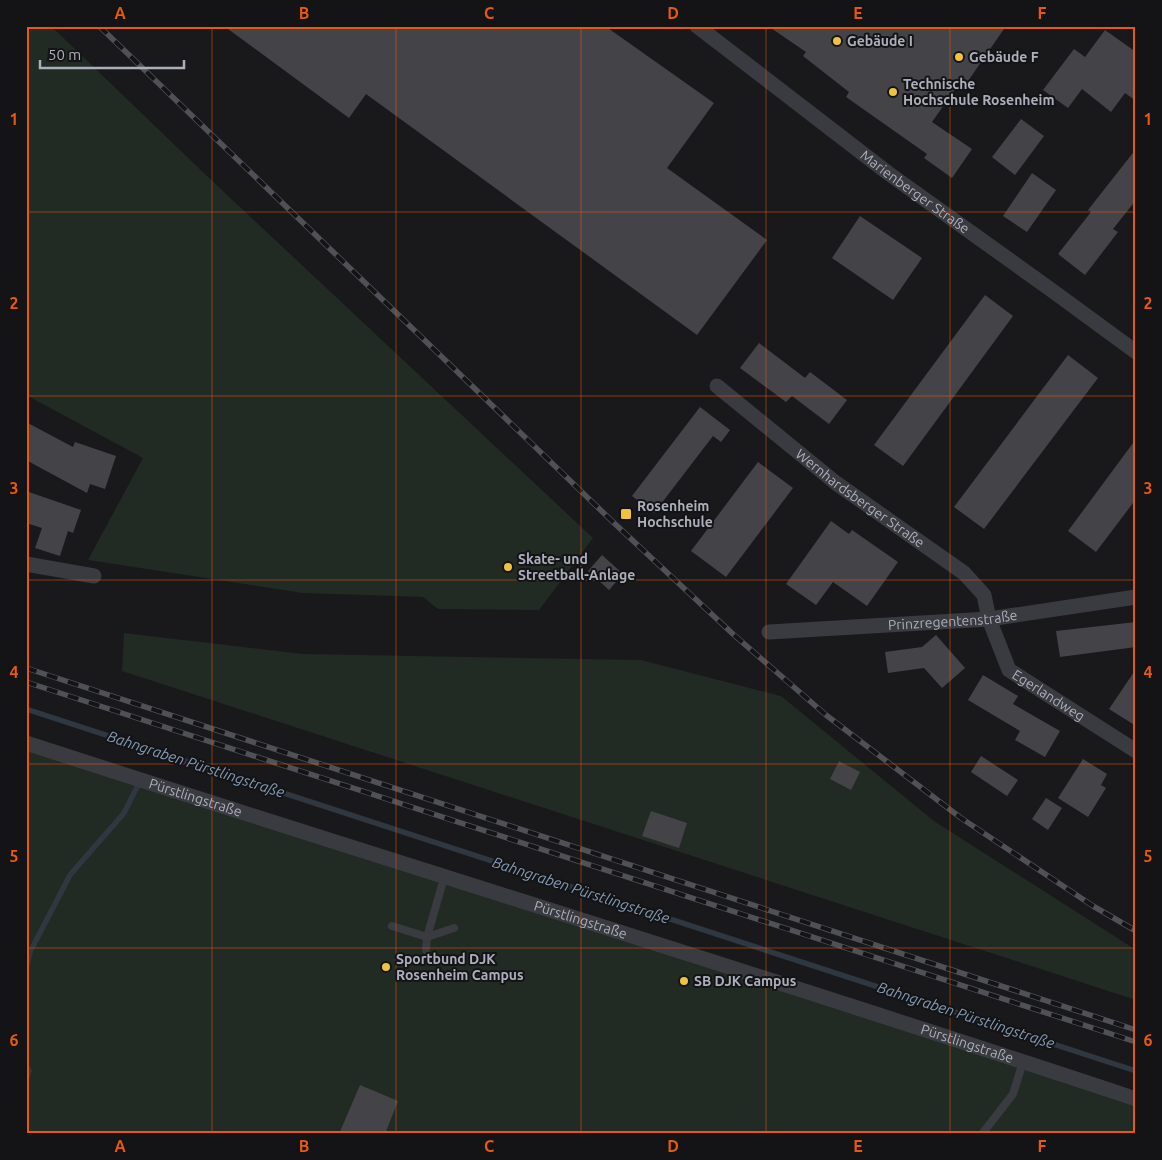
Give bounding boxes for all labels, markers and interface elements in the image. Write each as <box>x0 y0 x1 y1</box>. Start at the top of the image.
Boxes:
text: A <box>114 4 126 22</box>
text: B <box>299 4 309 22</box>
text: C <box>484 4 494 22</box>
text: D <box>667 4 679 22</box>
text: E <box>853 4 863 22</box>
text: F <box>1038 4 1047 22</box>
place label: Gebäude I <box>847 33 913 49</box>
marker: Gebäude I <box>831 35 843 47</box>
scale bar <box>40 38 184 70</box>
text: 50 m <box>48 46 81 63</box>
place label: Gebäude F <box>969 49 1039 65</box>
marker: Gebäude F <box>953 51 965 63</box>
place label: Technische Hochschule Rosenheim <box>903 76 1055 108</box>
marker: Technische Hochschule Rosenheim <box>887 86 899 98</box>
text: 1 <box>9 110 19 128</box>
text: 1 <box>1143 110 1153 128</box>
street label: Marienberger Straße <box>857 147 973 237</box>
text: 2 <box>9 294 19 312</box>
text: 2 <box>1143 294 1153 312</box>
street label: Wernhardsberger Straße <box>793 446 928 551</box>
text: 3 <box>9 479 19 497</box>
text: 3 <box>1143 479 1153 497</box>
place label: Rosenheim Hochschule <box>637 498 713 530</box>
marker: Rosenheim Hochschule <box>619 507 633 521</box>
place label: Skate- und Streetball-Anlage <box>518 551 635 583</box>
marker: Skate- und Streetball-Anlage <box>502 561 514 573</box>
street label: Prinzregentenstraße <box>887 607 1018 633</box>
text: 4 <box>9 663 19 681</box>
text: 4 <box>1143 663 1153 681</box>
street label: Egerlandweg <box>1009 666 1088 724</box>
water label: Bahngraben Pürstlingstraße <box>105 727 287 801</box>
street label: Pürstlingstraße <box>146 774 244 820</box>
text: 5 <box>9 847 19 865</box>
text: 5 <box>1143 847 1153 865</box>
water label: Bahngraben Pürstlingstraße <box>490 853 672 927</box>
street label: Pürstlingstraße <box>532 898 630 944</box>
place label: Sportbund DJK Rosenheim Campus <box>396 951 524 983</box>
marker: Sportbund DJK Rosenheim Campus <box>380 961 392 973</box>
place label: SB DJK Campus <box>694 973 797 989</box>
marker: SB DJK Campus <box>678 975 690 987</box>
water label: Bahngraben Pürstlingstraße <box>875 978 1057 1052</box>
street label: Pürstlingstraße <box>918 1021 1016 1067</box>
text: 6 <box>9 1031 19 1049</box>
text: 6 <box>1143 1031 1153 1049</box>
text: A <box>114 1137 126 1155</box>
text: B <box>299 1137 309 1155</box>
text: C <box>484 1137 494 1155</box>
text: D <box>667 1137 679 1155</box>
text: E <box>853 1137 863 1155</box>
text: F <box>1038 1137 1047 1155</box>

